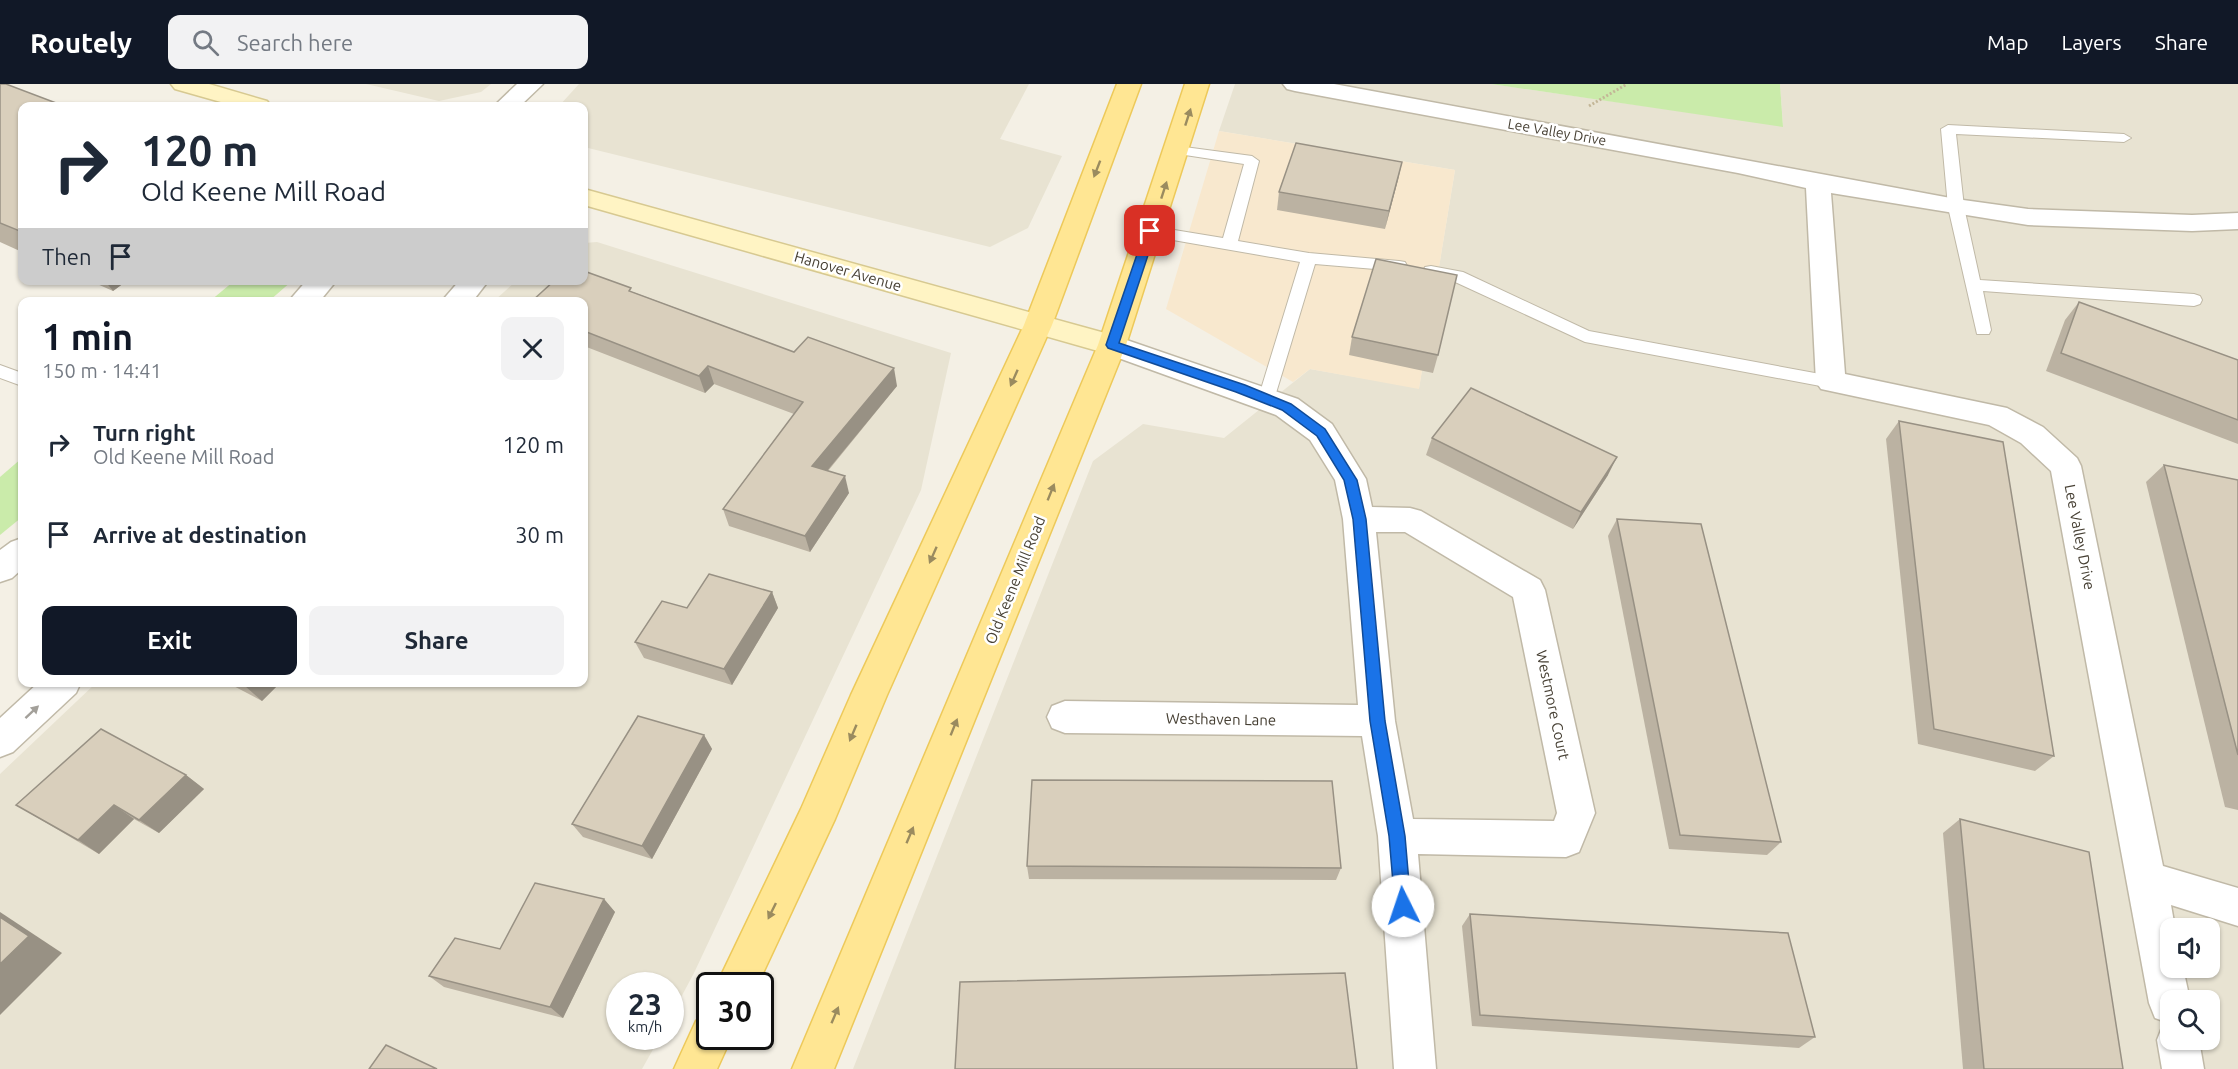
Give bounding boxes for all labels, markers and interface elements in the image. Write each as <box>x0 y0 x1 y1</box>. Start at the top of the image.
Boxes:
search box <box>168 15 588 69</box>
icon: search <box>189 26 222 59</box>
text: Routely <box>30 27 132 58</box>
text: Search here <box>237 30 353 55</box>
text: Map <box>1987 30 2028 54</box>
text: Layers <box>2061 30 2122 54</box>
text: Share <box>2155 30 2208 54</box>
one-way arrow <box>1183 108 1193 126</box>
street label: Lee Valley Drive <box>1506 115 1608 149</box>
icon: right <box>42 126 120 204</box>
text: 120 m <box>141 127 258 174</box>
one-way arrow <box>1092 161 1102 179</box>
text: Old Keene Mill Road <box>141 176 386 206</box>
one-way arrow <box>1159 181 1169 199</box>
pin <box>1124 205 1175 256</box>
icon: arrive <box>1133 214 1166 247</box>
icon: arrive <box>104 240 137 273</box>
text: Then <box>42 244 92 269</box>
street label: Hanover Avenue <box>792 248 904 294</box>
text: 1 min <box>42 316 133 357</box>
button: close <box>501 317 564 380</box>
text: 150 m · 14:41 <box>42 359 162 382</box>
one-way arrow <box>1009 369 1018 386</box>
text: Turn right <box>93 420 195 445</box>
icon: right <box>42 428 75 461</box>
text: 120 m <box>503 432 564 457</box>
text: Old Keene Mill Road <box>93 445 274 468</box>
one-way arrow <box>1047 483 1056 501</box>
street label: Lee Valley Drive <box>2061 483 2099 591</box>
street label: Old Keene Mill Road <box>982 514 1048 646</box>
icon: arrive <box>42 518 75 551</box>
text: Arrive at destination <box>93 522 307 547</box>
text: 30 m <box>515 522 564 547</box>
one-way arrow <box>928 547 937 564</box>
button: Exit <box>42 606 297 675</box>
button: Share <box>309 606 564 675</box>
street label: Westmore Court <box>1533 649 1573 761</box>
one-way arrow <box>24 706 39 719</box>
street label: Westhaven Lane <box>1166 710 1276 728</box>
one-way arrow <box>949 718 959 736</box>
one-way arrow <box>848 725 858 743</box>
one-way arrow <box>906 826 915 844</box>
position arrow <box>1371 874 1435 938</box>
one-way arrow <box>768 902 777 919</box>
map controls <box>2160 918 2220 1050</box>
button: sound <box>2160 918 2220 978</box>
speed limit sign: 30 <box>696 972 774 1050</box>
text: 23 <box>628 987 662 1021</box>
button: search <box>2160 990 2220 1050</box>
one-way arrow <box>831 1006 840 1024</box>
text: km/h <box>628 1018 662 1035</box>

